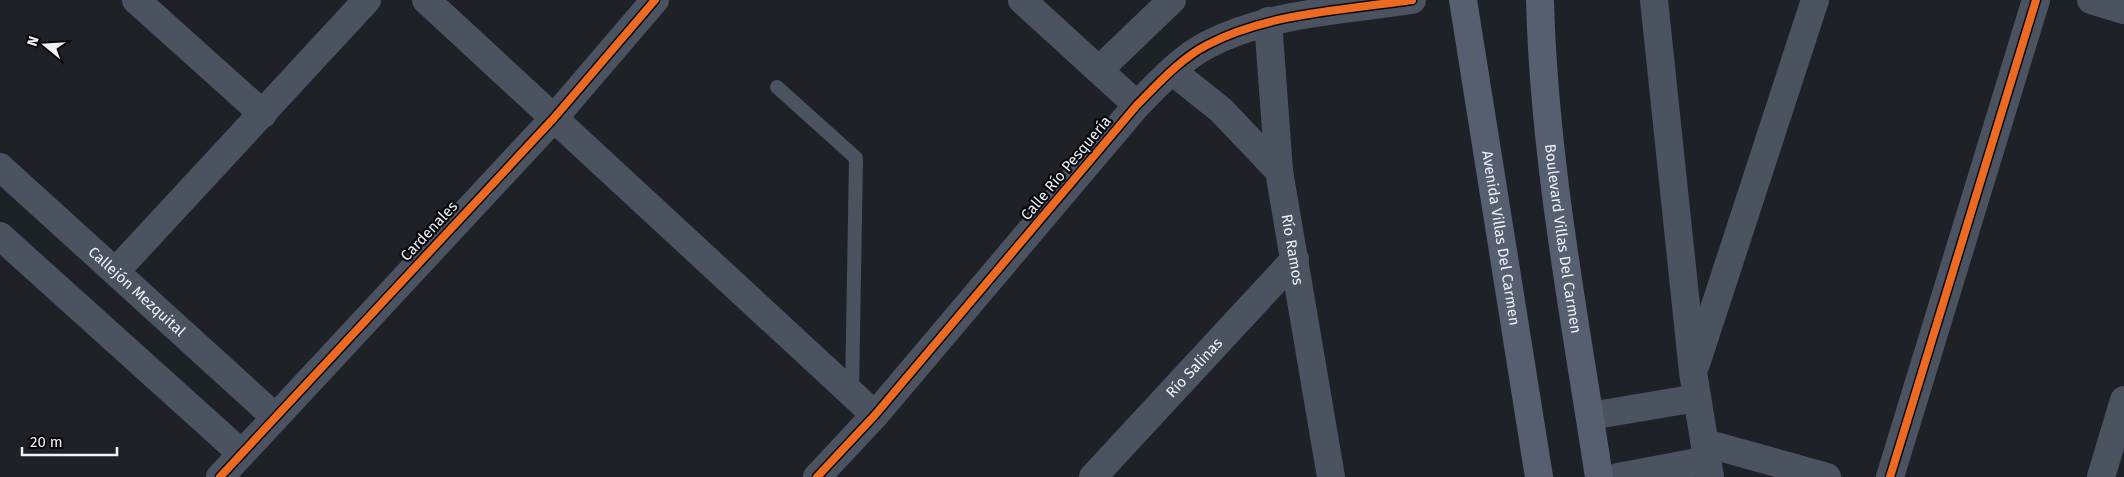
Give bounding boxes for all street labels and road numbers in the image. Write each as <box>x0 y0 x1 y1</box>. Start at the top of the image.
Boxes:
street label: Calle Río Pesquería <box>1017 112 1115 224</box>
street label: Boulevard Villas Del Carmen <box>1541 143 1585 335</box>
street label: Avenida Villas Del Carmen <box>1478 149 1524 327</box>
street label: Cardenales <box>397 197 461 265</box>
street label: Río Ramos <box>1277 213 1307 286</box>
street label: Callejón Mezquital <box>85 243 190 340</box>
street label: Río Salinas <box>1162 334 1226 401</box>

